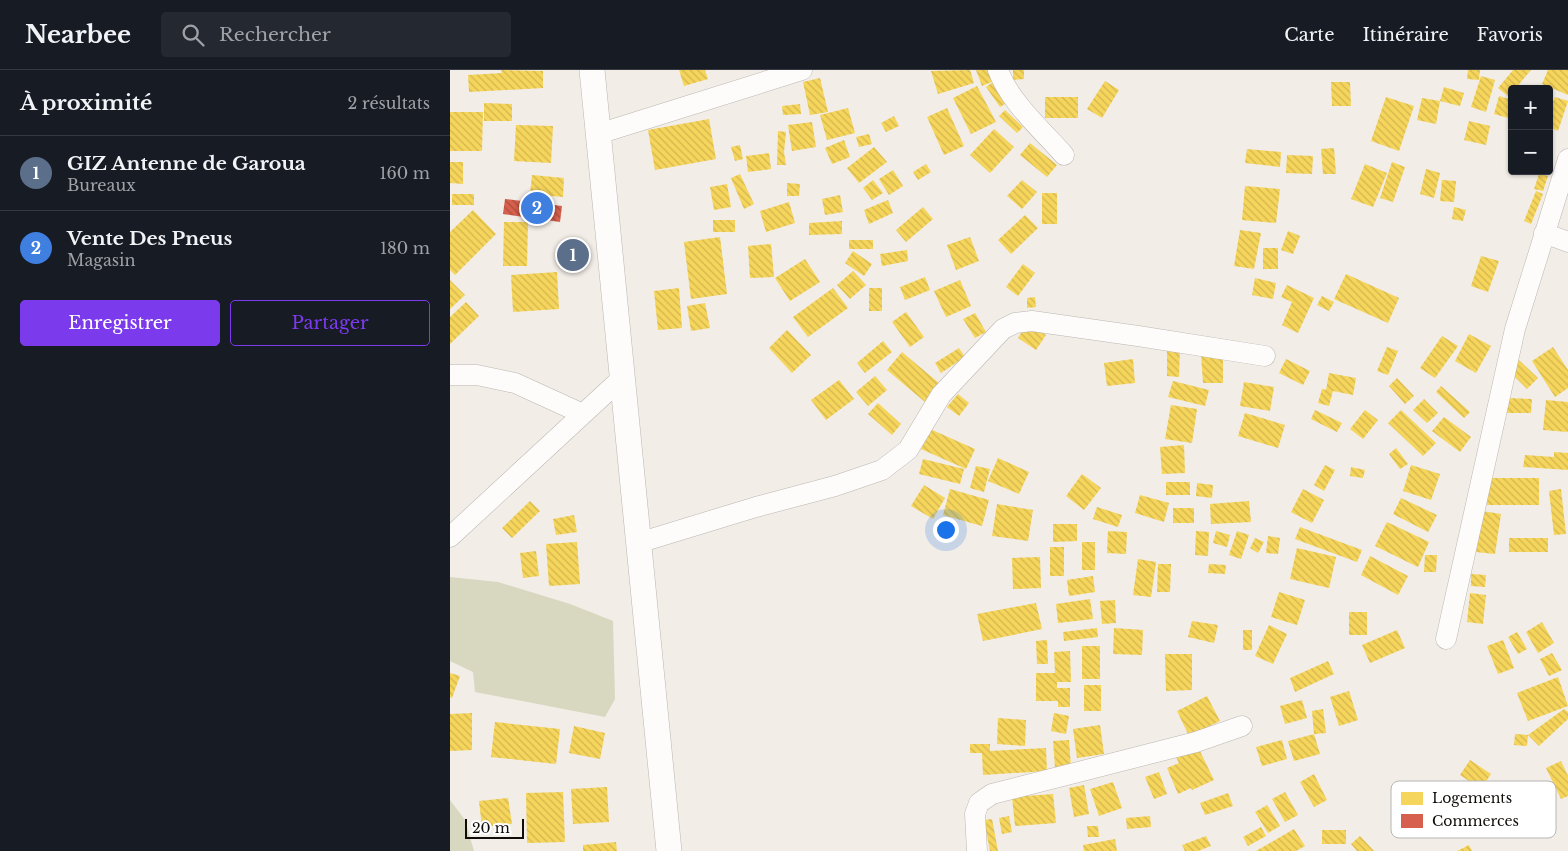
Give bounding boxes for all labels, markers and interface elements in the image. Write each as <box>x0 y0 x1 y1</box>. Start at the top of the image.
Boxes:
search box <box>161 12 511 57</box>
text: Nearbee <box>25 20 131 49</box>
icon: search <box>179 21 207 49</box>
text: Rechercher <box>219 23 331 46</box>
text: Carte <box>1284 24 1334 46</box>
text: Itinéraire <box>1362 24 1449 46</box>
text: Favoris <box>1477 24 1543 46</box>
map controls <box>1508 85 1553 175</box>
button: + <box>1508 85 1553 130</box>
text: À proximité <box>20 90 152 116</box>
text: 2 résultats <box>348 93 430 113</box>
button: − <box>1508 130 1553 175</box>
text: GIZ Antenne de Garoua <box>67 152 306 175</box>
text: 1 <box>33 163 39 183</box>
text: 160 m <box>379 163 430 183</box>
text: Bureaux <box>67 175 136 195</box>
pin: 2 <box>521 189 553 227</box>
text: Vente Des Pneus <box>67 227 232 250</box>
pin: 1 <box>557 236 589 274</box>
text: 2 <box>31 238 41 258</box>
text: 180 m <box>380 238 430 258</box>
text: Magasin <box>67 250 136 270</box>
button: Enregistrer <box>20 300 220 346</box>
button: Partager <box>230 300 430 346</box>
your location <box>933 517 959 543</box>
legend <box>1391 781 1556 838</box>
text: Logements <box>1432 789 1512 807</box>
text: Commerces <box>1432 812 1519 830</box>
scale bar <box>465 816 524 839</box>
text: 20 m <box>472 819 510 837</box>

